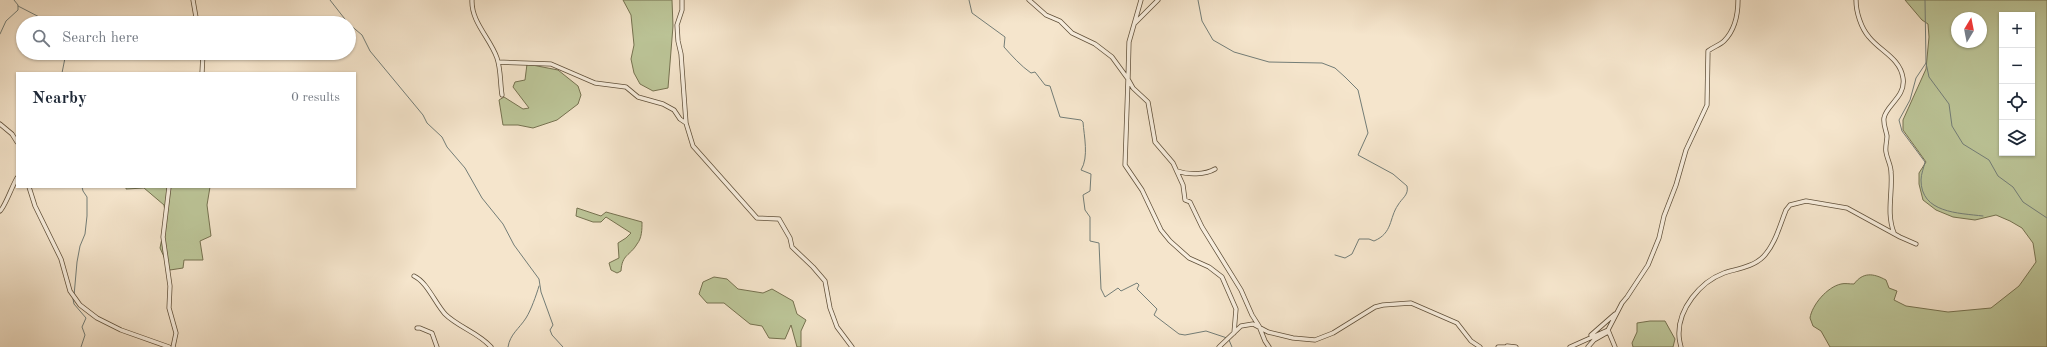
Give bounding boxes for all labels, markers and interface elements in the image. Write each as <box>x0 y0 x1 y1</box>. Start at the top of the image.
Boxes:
north arrow <box>1951 12 1987 48</box>
map controls <box>1999 12 2035 156</box>
button: + <box>1999 12 2035 48</box>
search box <box>16 16 356 60</box>
icon: search <box>30 27 52 49</box>
text: Search here <box>62 31 139 46</box>
button: − <box>1999 48 2035 84</box>
button: locate <box>1999 84 2035 120</box>
text: Nearby <box>32 90 87 107</box>
text: 0 results <box>291 91 340 104</box>
button: layers <box>1999 120 2035 156</box>

